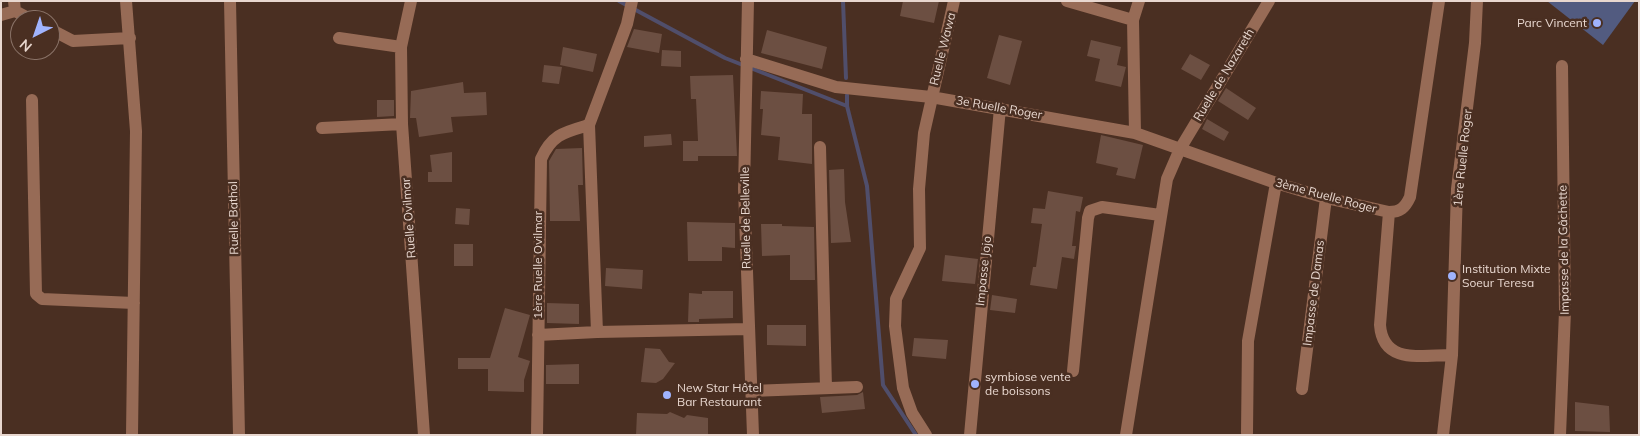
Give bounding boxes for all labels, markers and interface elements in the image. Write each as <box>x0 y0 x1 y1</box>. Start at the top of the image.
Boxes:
north arrow <box>10 10 60 60</box>
street label: Ruelle Wawa <box>927 11 959 87</box>
place label: Parc Vincent <box>1517 16 1587 30</box>
marker: Parc Vincent <box>1591 17 1603 29</box>
street label: Ruelle de Nazareth <box>1191 26 1257 124</box>
text: N <box>16 35 36 56</box>
street label: 3e Ruelle Roger <box>955 93 1043 123</box>
street label: 1ère Ruelle Roger <box>1451 109 1475 207</box>
street label: Ruelle de Belleville <box>738 167 754 269</box>
street label: 3ème Ruelle Roger <box>1274 176 1378 216</box>
street label: Ruelle Ovilmar <box>399 177 419 259</box>
street label: Ruelle Bathol <box>226 181 242 255</box>
street label: Impasse de la Gâchette <box>1556 185 1572 315</box>
street label: 1ère Ruelle Ovilmar <box>531 211 545 319</box>
street label: Impasse Jojo <box>973 235 995 307</box>
street label: Impasse de Damas <box>1300 239 1328 347</box>
place label: Institution Mixte Soeur Teresa <box>1462 262 1551 290</box>
marker: Institution Mixte Soeur Teresa <box>1446 270 1458 282</box>
place label: symbiose vente de boissons <box>985 370 1071 398</box>
marker: symbiose vente de boissons <box>969 378 981 390</box>
place label: New Star Hôtel Bar Restaurant <box>677 381 762 409</box>
marker: New Star Hôtel Bar Restaurant <box>661 389 673 401</box>

